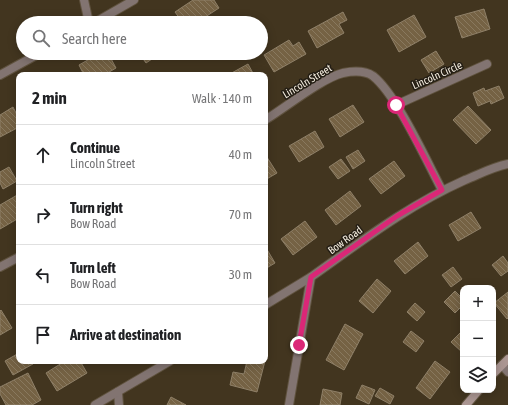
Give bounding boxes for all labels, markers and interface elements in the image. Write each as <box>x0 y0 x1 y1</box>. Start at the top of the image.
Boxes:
search box <box>16 16 268 60</box>
icon: search <box>30 27 52 49</box>
text: Search here <box>62 30 127 47</box>
street label: Lincoln Circle <box>410 59 464 91</box>
street label: Lincoln Street <box>280 62 334 100</box>
text: 2 min <box>32 88 67 108</box>
text: Walk · 140 m <box>192 91 252 106</box>
route start <box>387 96 405 114</box>
text: Continue <box>70 139 120 156</box>
icon: ahead <box>32 144 54 166</box>
text: 40 m <box>229 147 252 162</box>
text: Lincoln Street <box>70 156 135 171</box>
text: Turn right <box>70 199 123 216</box>
icon: right <box>32 204 54 226</box>
text: 70 m <box>229 207 252 222</box>
text: Bow Road <box>70 216 117 231</box>
street label: Bow Road <box>326 224 364 256</box>
text: Turn left <box>70 259 116 276</box>
icon: left <box>32 264 54 286</box>
text: 30 m <box>229 267 252 282</box>
text: Bow Road <box>70 276 117 291</box>
map controls <box>460 285 496 393</box>
button: + <box>460 285 496 321</box>
button: − <box>460 321 496 357</box>
icon: arrive <box>32 324 54 346</box>
text: Arrive at destination <box>70 326 181 343</box>
route end <box>290 336 308 354</box>
button: layers <box>460 357 496 393</box>

